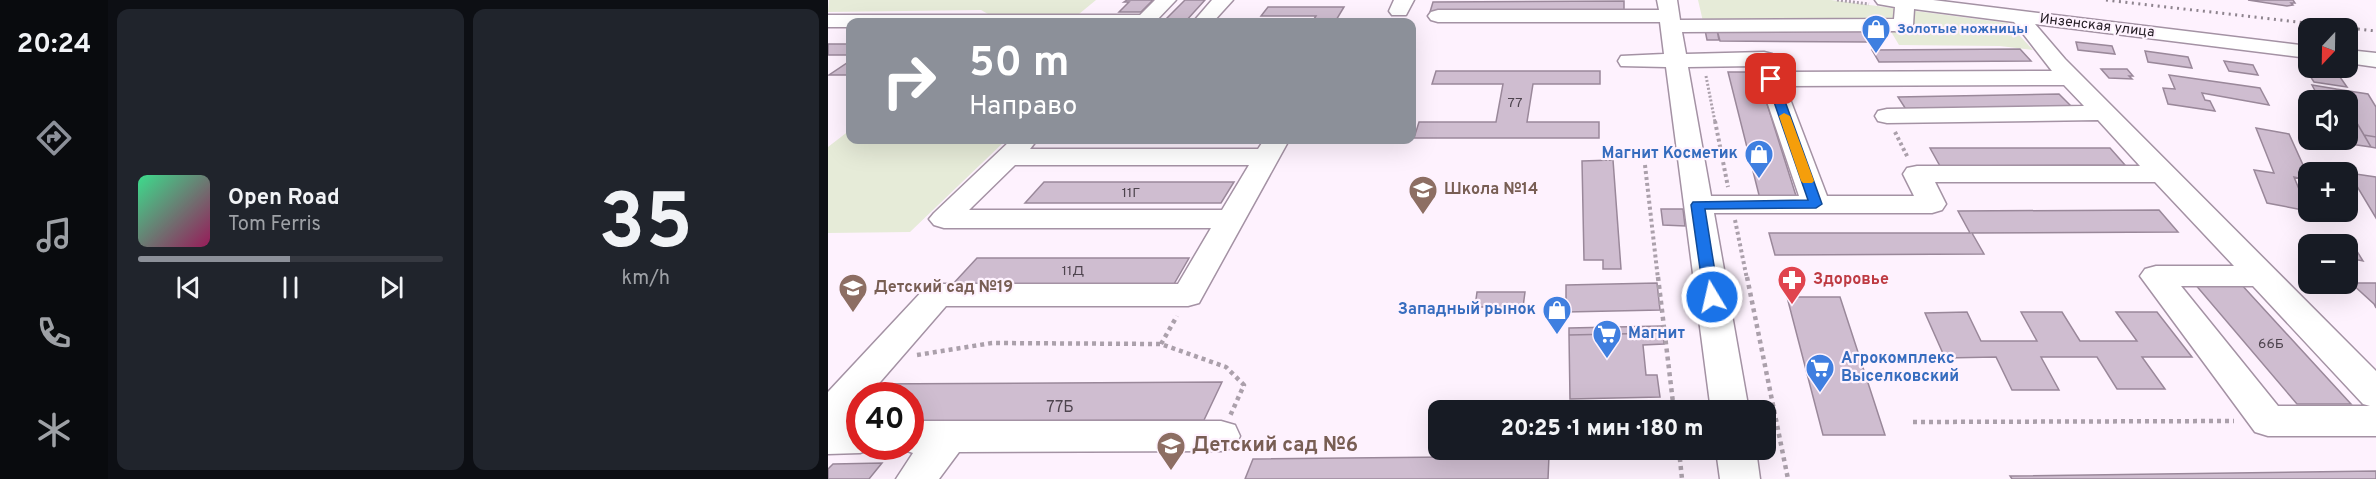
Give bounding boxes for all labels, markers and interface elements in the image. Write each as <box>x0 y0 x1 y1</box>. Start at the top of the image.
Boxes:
street label: Инзенская улица <box>2039 11 2155 41</box>
shop icon: Золотые ножницы <box>1860 13 1892 55</box>
north arrow <box>2298 18 2358 78</box>
map controls <box>2298 18 2358 294</box>
place label: Золотые ножницы <box>1897 21 2028 38</box>
text: 20:24 <box>17 28 91 62</box>
text: 50 m <box>969 38 1070 91</box>
icon: right <box>870 42 948 120</box>
pin <box>1745 53 1796 104</box>
icon: arrive <box>1754 62 1787 95</box>
text: Направо <box>969 90 1077 124</box>
button: sound <box>2298 90 2358 150</box>
house number: 77 <box>1507 95 1523 112</box>
icon: directions <box>33 117 75 159</box>
shop icon: Магнит Косметик <box>1743 138 1775 180</box>
place label: Магнит Косметик <box>1602 144 1738 164</box>
button: + <box>2298 162 2358 222</box>
school or university icon: Школа №14 <box>1407 174 1439 216</box>
text: 35 <box>599 177 693 276</box>
place label: Школа №14 <box>1444 180 1538 200</box>
text: Open Road <box>228 185 340 212</box>
house number: 11Г <box>1122 185 1140 202</box>
text: Tom Ferris <box>228 212 321 238</box>
icon: music <box>33 214 75 256</box>
button: − <box>2298 234 2358 294</box>
house number: 11Д <box>1062 263 1084 280</box>
pharmacy icon: Здоровье <box>1776 264 1808 306</box>
position arrow <box>1680 265 1744 329</box>
text: km/h <box>621 266 670 292</box>
place label: Здоровье <box>1813 270 1889 290</box>
icon: previous <box>172 271 205 304</box>
icon: pause <box>274 271 307 304</box>
icon: next <box>375 271 408 304</box>
school or university icon: Детский сад №19 <box>837 272 869 314</box>
place label: Детский сад №19 <box>874 278 1013 298</box>
shop icon: Западный рынок <box>1541 294 1573 336</box>
place label: Западный рынок <box>1398 300 1536 320</box>
icon: phone <box>33 312 75 354</box>
supermarket icon: Магнит <box>1591 318 1623 360</box>
place label: Магнит <box>1628 324 1685 344</box>
house number: 66Б <box>2258 336 2284 353</box>
place label: Агрокомплекс Выселковский <box>1841 349 1959 387</box>
supermarket icon: Агрокомплекс Выселковский <box>1804 352 1836 394</box>
speed limit sign: 40 <box>846 382 924 460</box>
house number: 77Б <box>1046 398 1074 418</box>
icon: climate <box>33 409 75 451</box>
text: 20:25 · 1 мин · 180 m <box>1500 416 1704 443</box>
school or university icon: Детский сад №6 <box>1155 430 1187 472</box>
place label: Детский сад №6 <box>1192 433 1358 459</box>

